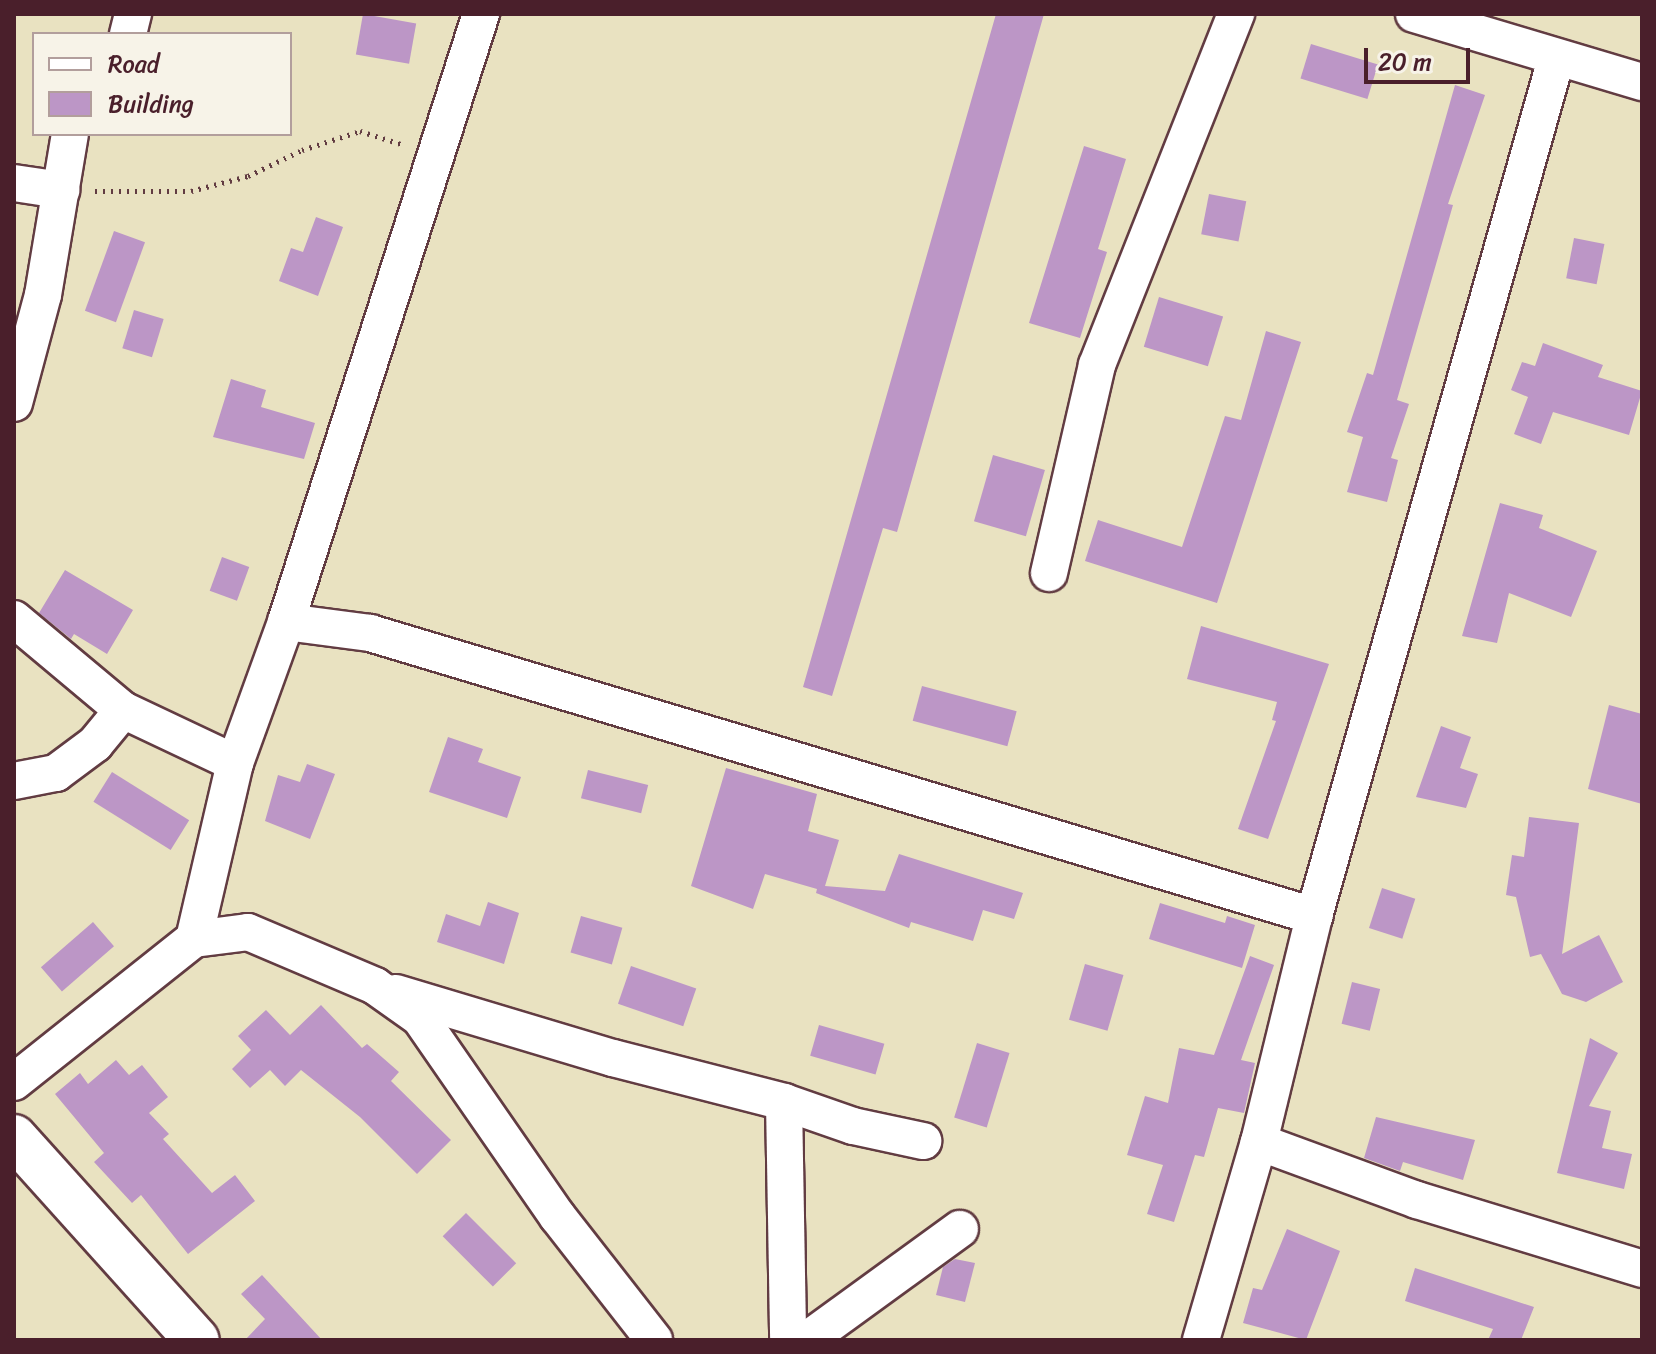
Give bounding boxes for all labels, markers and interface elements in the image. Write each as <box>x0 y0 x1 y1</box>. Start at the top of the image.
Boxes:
legend <box>32 32 292 136</box>
scale bar <box>1368 32 1474 82</box>
text: 20 m <box>1378 41 1432 83</box>
text: Road <box>108 43 159 85</box>
text: Building <box>108 83 194 125</box>

